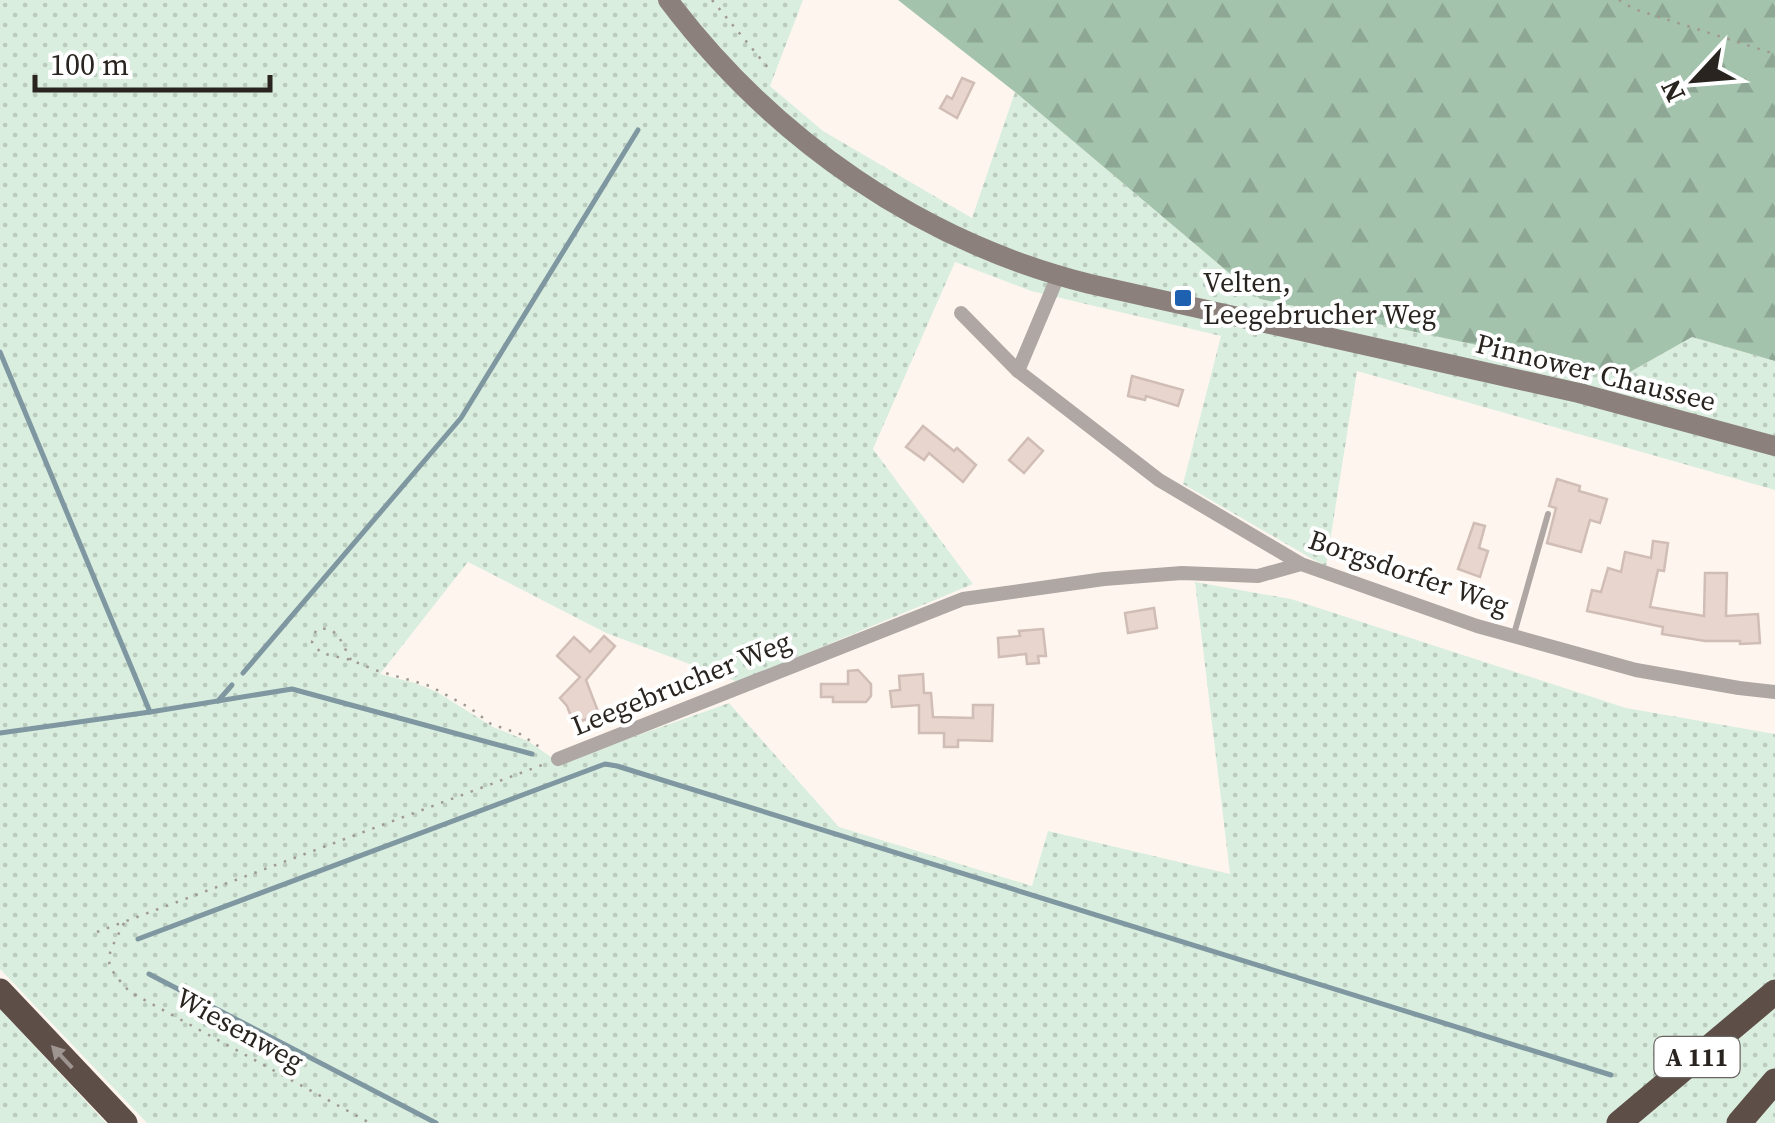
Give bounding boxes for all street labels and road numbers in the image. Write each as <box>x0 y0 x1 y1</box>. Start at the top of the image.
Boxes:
street label: Pinnower Chaussee <box>1472 324 1720 420</box>
street label: Borgsdorfer Weg <box>1304 520 1514 624</box>
street label: Leegebrucher Weg <box>566 622 796 744</box>
street label: Wiesenweg <box>169 978 311 1080</box>
road number: A 111 <box>1654 1037 1740 1077</box>

